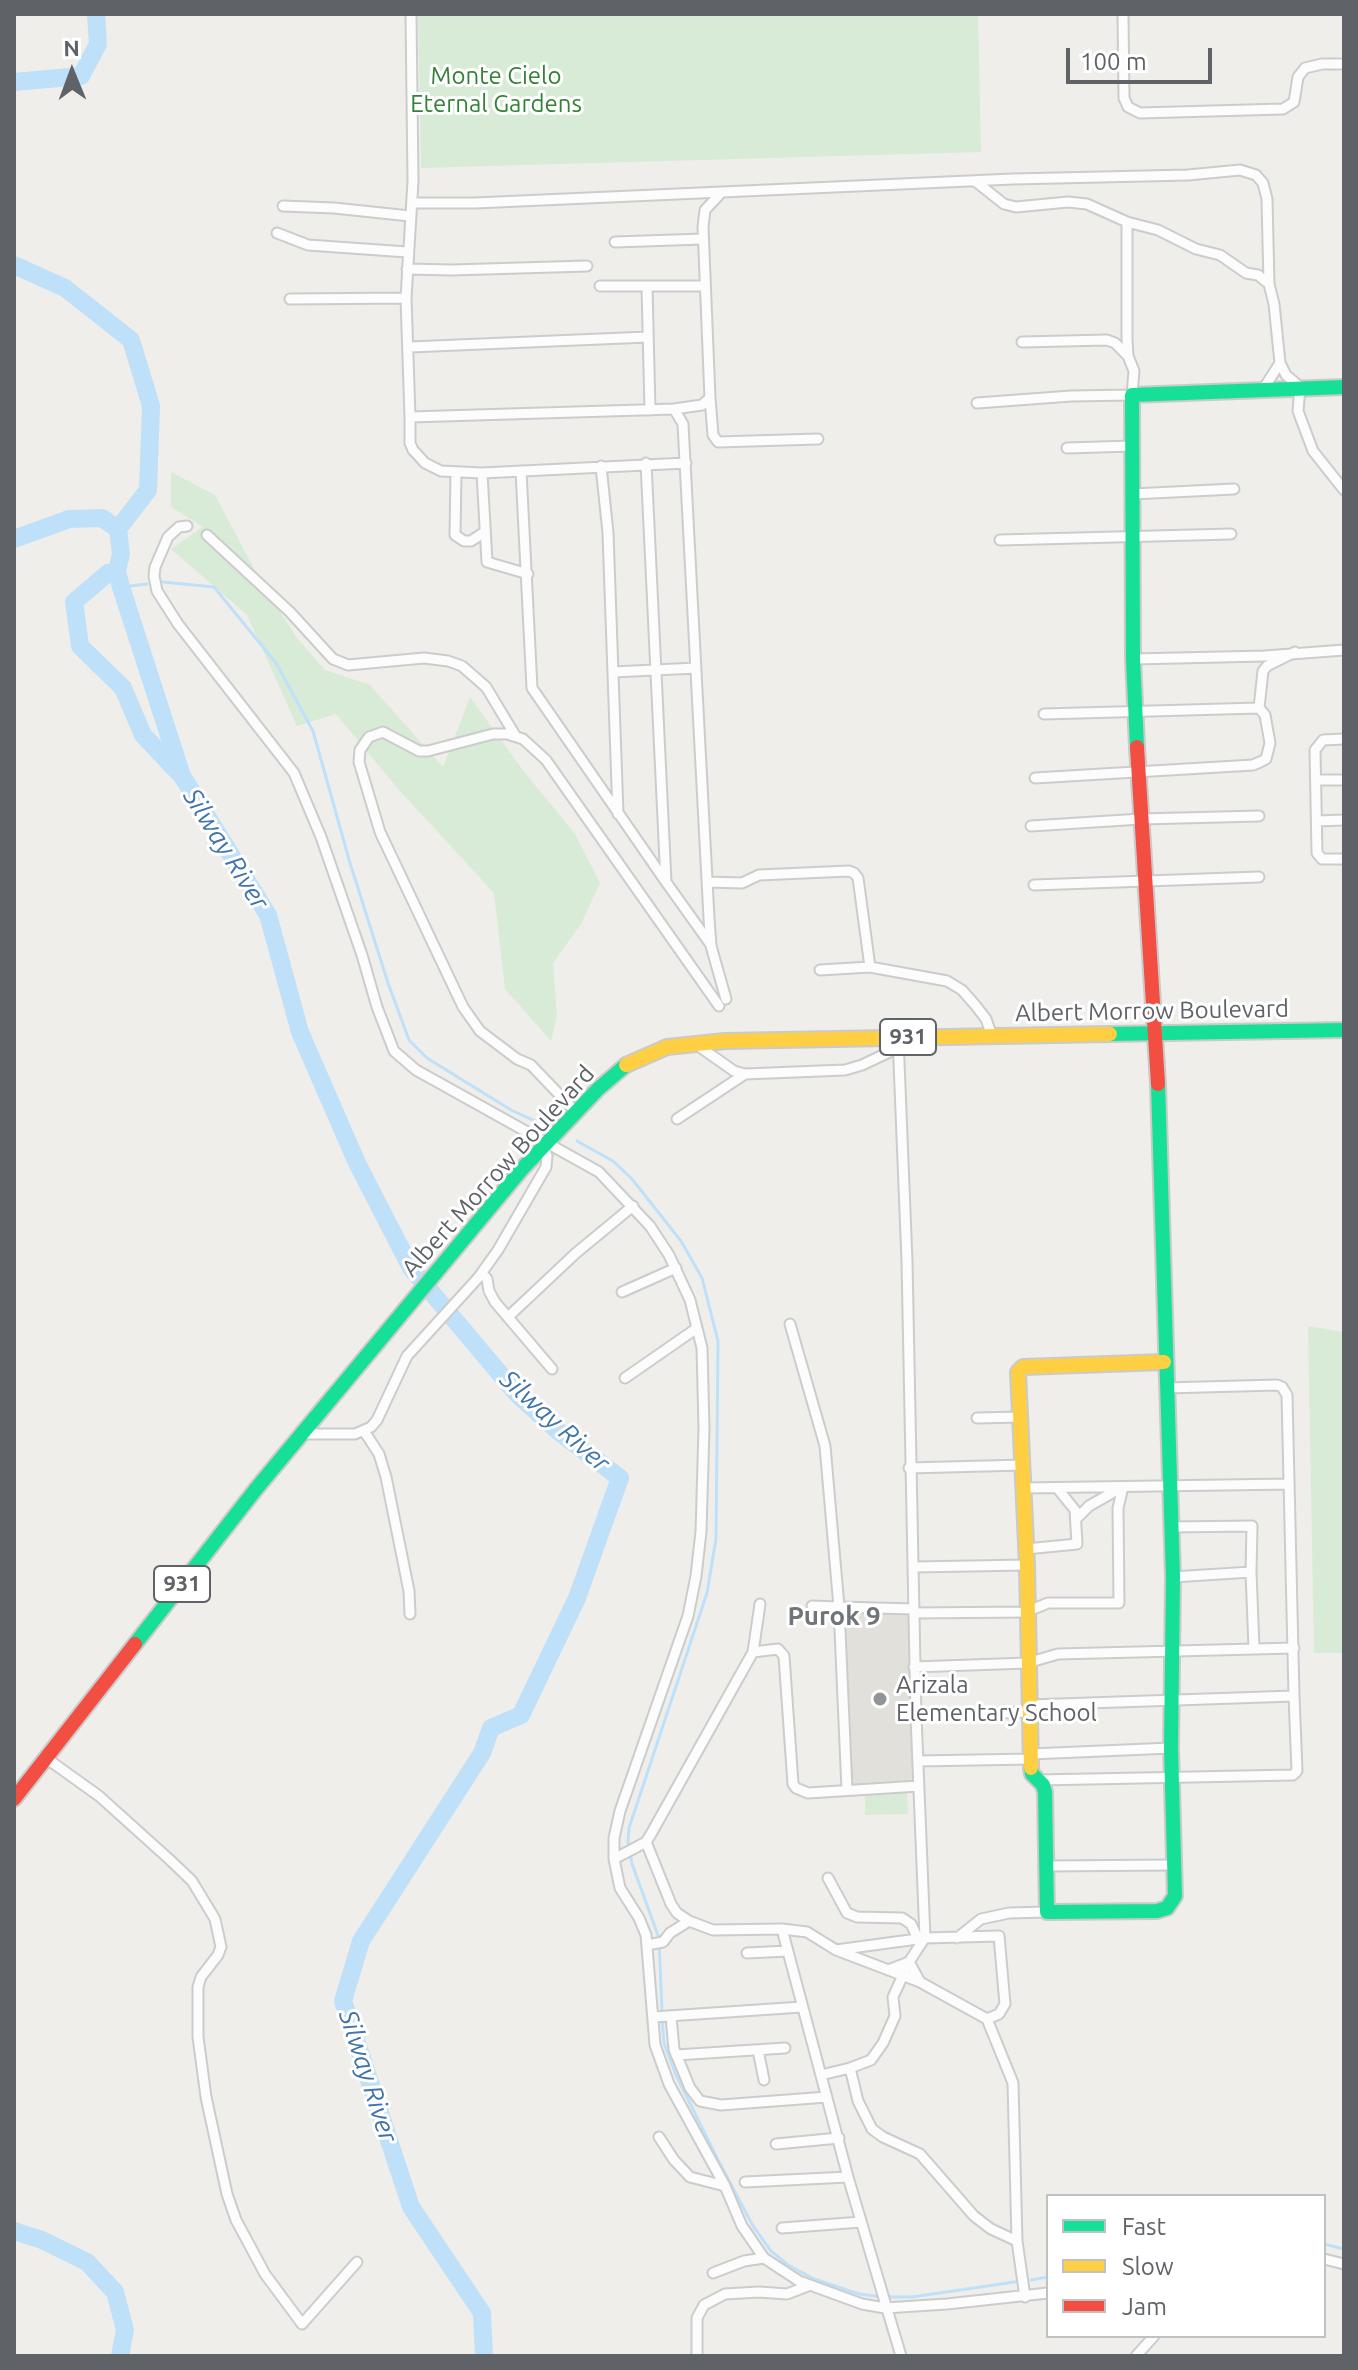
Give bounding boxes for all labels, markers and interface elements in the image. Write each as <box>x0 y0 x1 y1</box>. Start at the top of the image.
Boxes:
north arrow <box>32 32 112 112</box>
scale bar <box>1070 32 1216 82</box>
text: N <box>63 35 80 60</box>
text: 100 m <box>1080 48 1147 75</box>
park label: Monte Cielo Eternal Gardens <box>410 62 582 118</box>
water label: Silway River <box>176 783 276 915</box>
street label: Albert Morrow Boulevard <box>1015 994 1289 1028</box>
road number: 931 <box>880 1019 936 1055</box>
street label: Albert Morrow Boulevard <box>396 1060 600 1282</box>
water label: Silway River <box>494 1364 616 1478</box>
road number: 931 <box>154 1566 210 1602</box>
district label: Purok 9 <box>787 1600 881 1632</box>
place label: Arizala Elementary School <box>896 1671 1097 1727</box>
marker: Arizala Elementary School <box>871 1690 889 1708</box>
water label: Silway River <box>332 2006 404 2146</box>
legend <box>1046 2194 1326 2338</box>
text: Fast <box>1122 2213 1166 2240</box>
text: Slow <box>1122 2253 1174 2280</box>
text: Jam <box>1122 2293 1167 2320</box>

